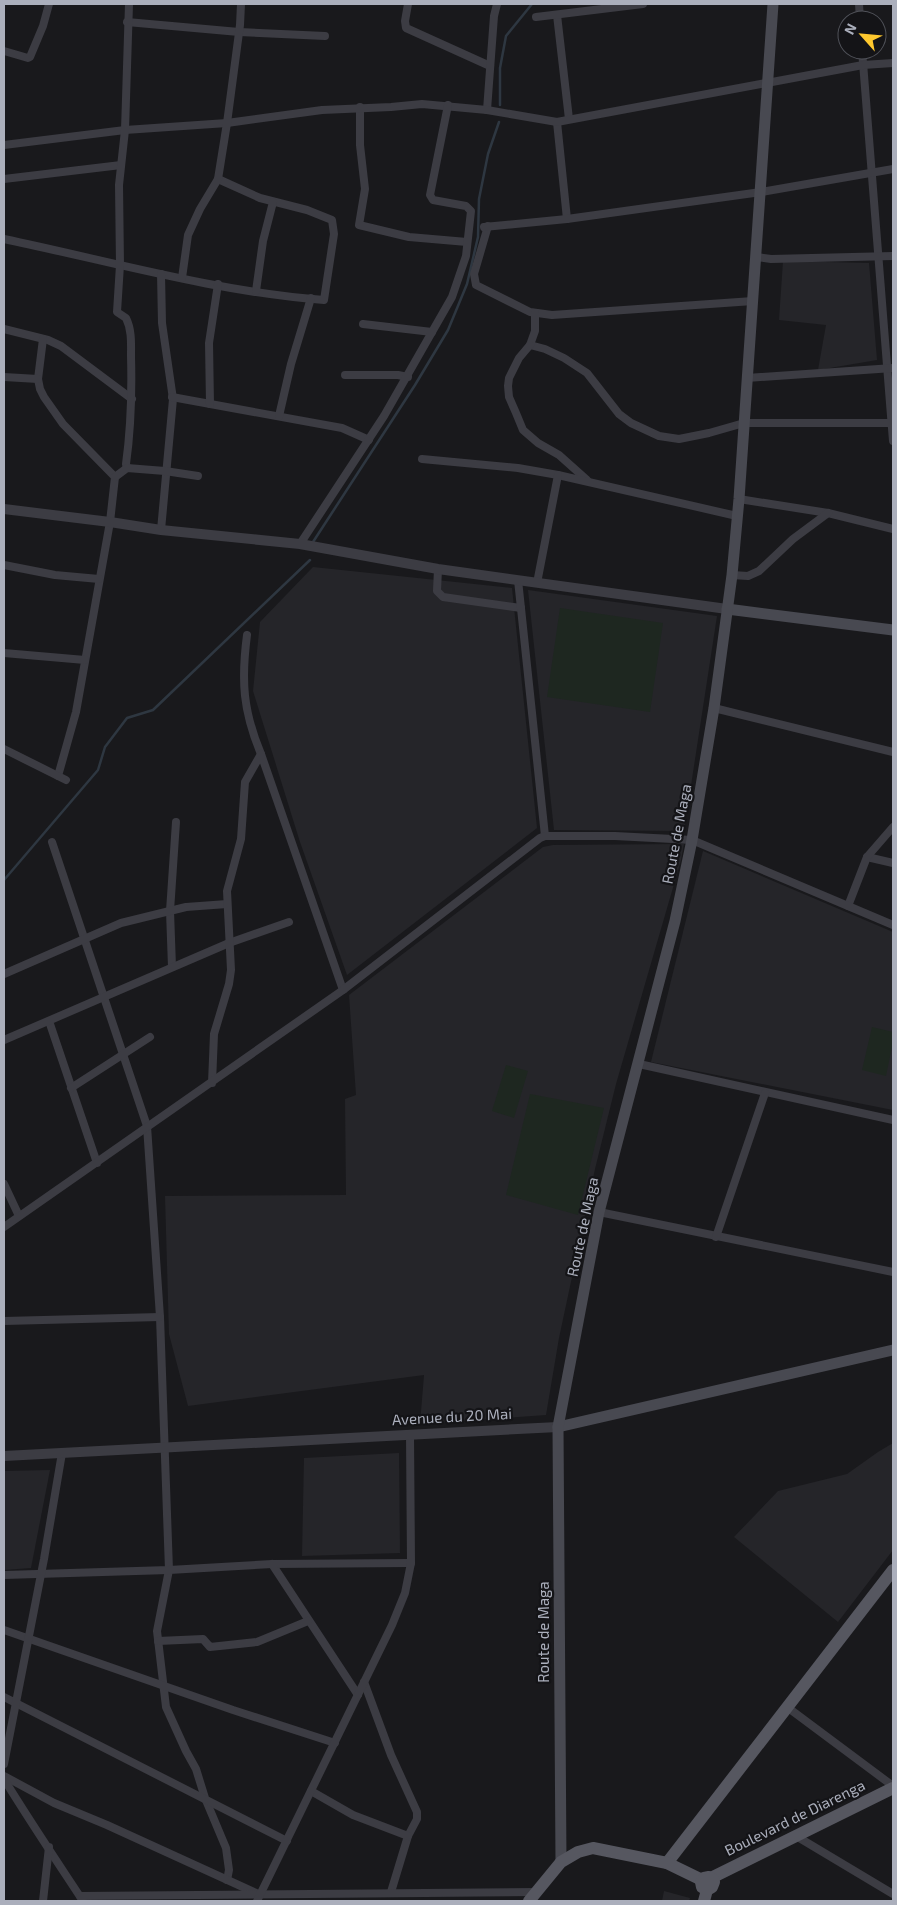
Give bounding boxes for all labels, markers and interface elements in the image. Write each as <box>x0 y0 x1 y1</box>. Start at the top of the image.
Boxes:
north arrow <box>837 10 887 60</box>
text: N <box>840 21 860 37</box>
street label: Route de Maga <box>658 782 695 885</box>
street label: Route de Maga <box>563 1175 601 1278</box>
street label: Avenue du 20 Mai <box>392 1404 512 1428</box>
street label: Route de Maga <box>534 1581 552 1683</box>
street label: Boulevard de Diarenga <box>722 1775 868 1859</box>

